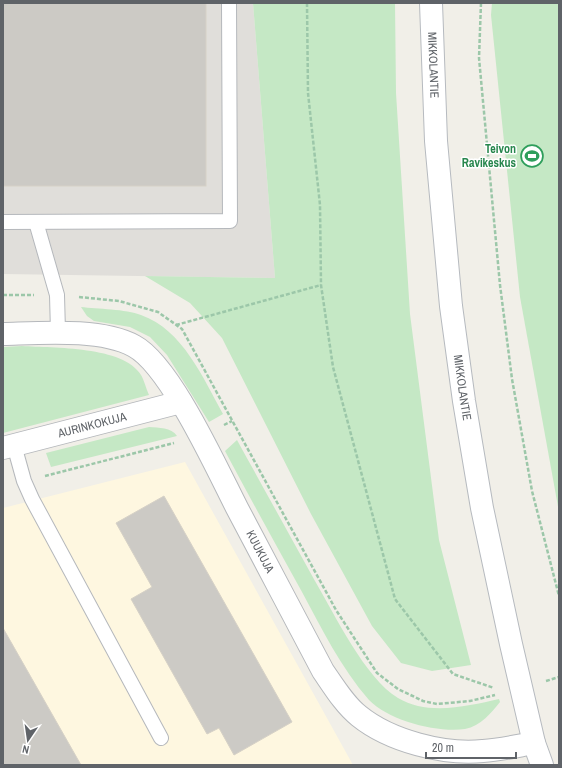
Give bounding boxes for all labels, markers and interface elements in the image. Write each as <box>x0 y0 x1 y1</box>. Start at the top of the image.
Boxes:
street label: MIKKOLANTIE <box>424 32 442 98</box>
place label: Teivon Ravikeskus <box>462 141 517 171</box>
sports icon: Teivon Ravikeskus <box>519 143 545 169</box>
street label: MIKKOLANTIE <box>450 354 475 422</box>
street label: AURINKOKUJA <box>55 408 128 442</box>
street label: KUUKUJA <box>242 528 278 576</box>
north arrow <box>8 720 48 760</box>
scale bar <box>426 734 516 760</box>
text: 20 m <box>432 740 454 756</box>
text: N <box>21 742 30 757</box>

